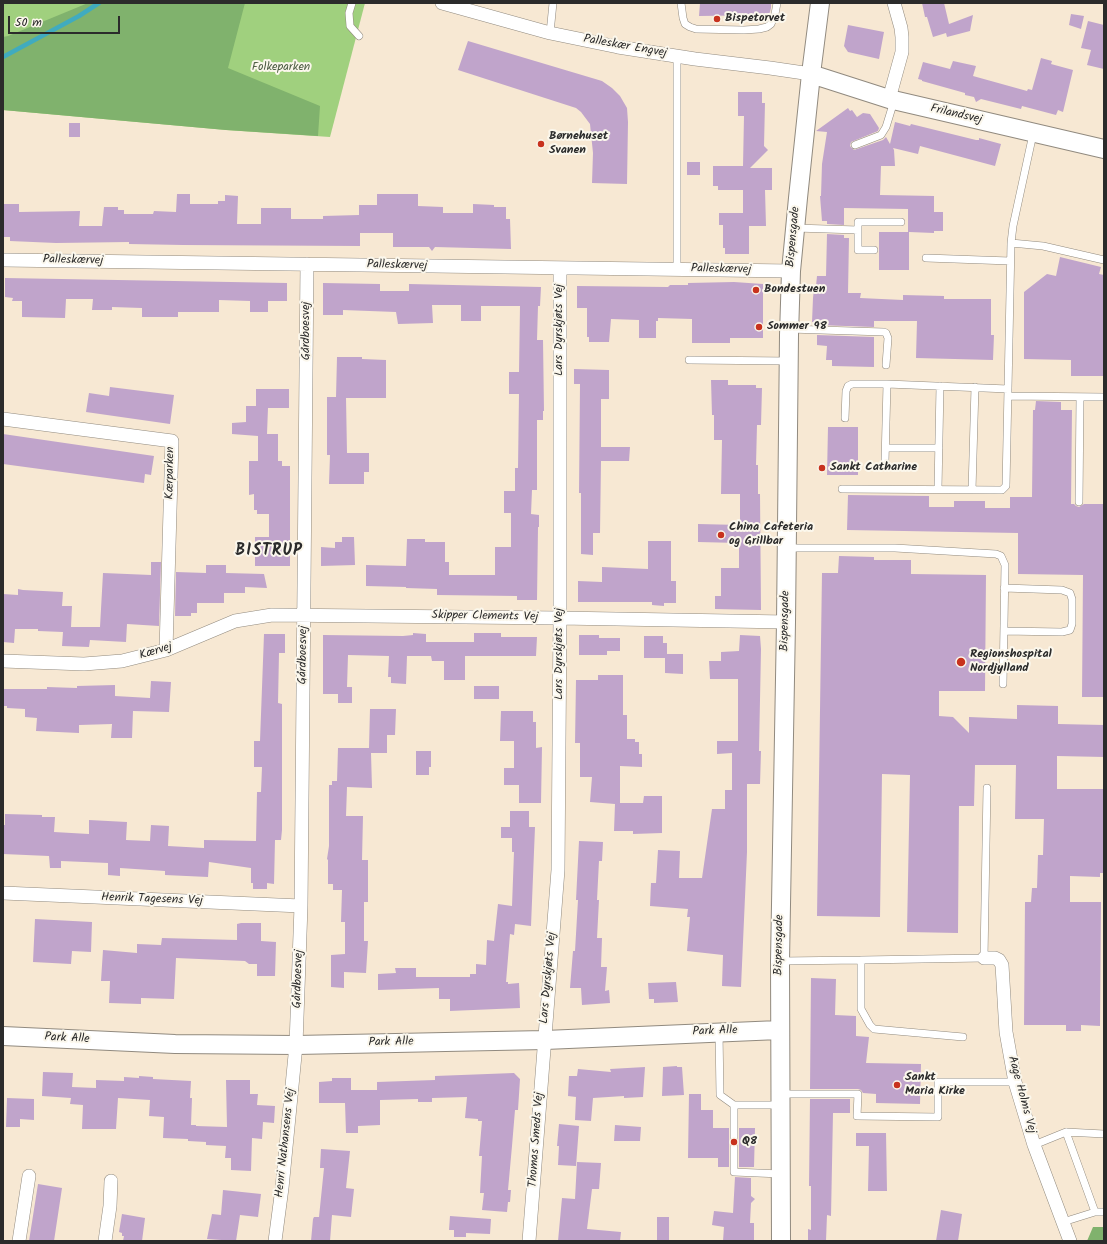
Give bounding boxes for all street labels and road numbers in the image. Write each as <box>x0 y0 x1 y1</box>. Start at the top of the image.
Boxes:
street label: Palleskær Engvej <box>582 33 668 61</box>
street label: Frilandsvej <box>929 102 983 128</box>
street label: Bispensgade <box>784 206 804 268</box>
street label: Palleskærvej <box>43 253 103 269</box>
street label: Palleskærvej <box>367 258 427 274</box>
street label: Palleskærvej <box>691 262 751 278</box>
street label: Lars Dyrskjøts Vej <box>553 284 567 376</box>
street label: Gårdboesvej <box>300 302 314 360</box>
street label: Kærparken <box>163 447 179 499</box>
street label: Bispensgade <box>778 590 794 652</box>
street label: Lars Dyrskjøts Vej <box>553 608 567 700</box>
street label: Skipper Clements Vej <box>431 609 539 625</box>
street label: Gårdboesvej <box>296 626 312 684</box>
street label: Kærvej <box>138 640 174 664</box>
street label: Henrik Tagesens Vej <box>101 891 203 909</box>
street label: Bispensgade <box>772 914 788 976</box>
street label: Lars Dyrskjøts Vej <box>538 932 560 1024</box>
street label: Gårdboesvej <box>291 949 307 1009</box>
street label: Park Alle <box>692 1024 738 1040</box>
street label: Park Alle <box>44 1031 90 1047</box>
street label: Park Alle <box>368 1035 414 1051</box>
street label: Aage Holms Vej <box>1004 1055 1038 1135</box>
street label: Henri Nathansens Vej <box>273 1088 299 1198</box>
street label: Thomas Smeds Vej <box>526 1092 548 1188</box>

